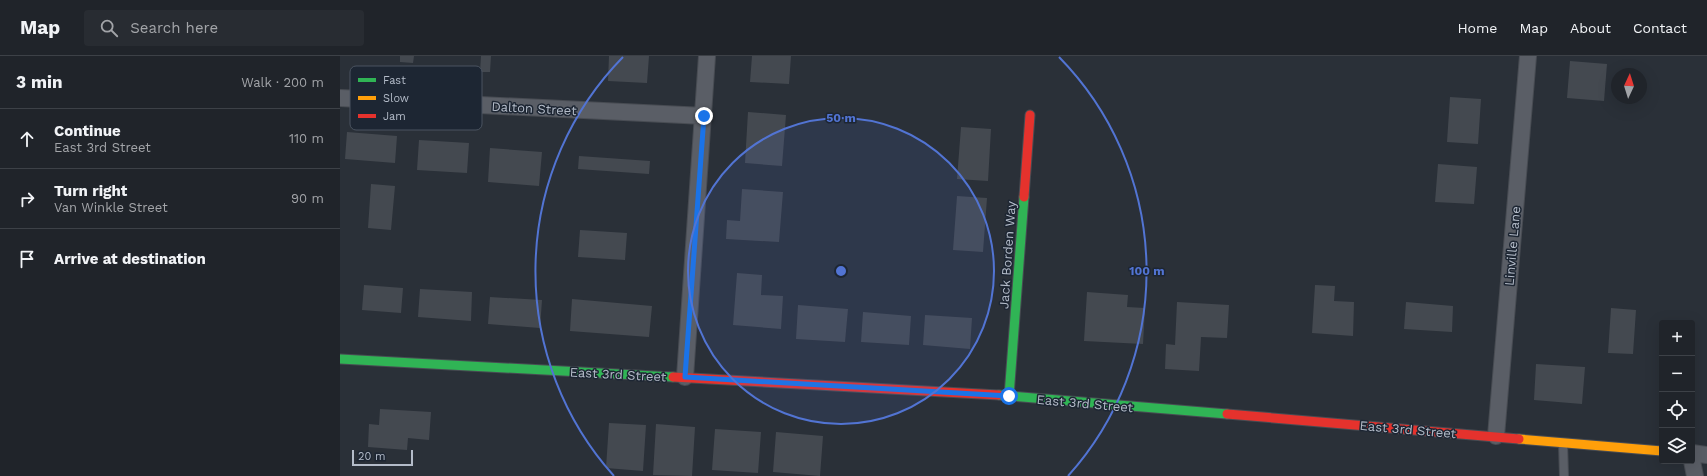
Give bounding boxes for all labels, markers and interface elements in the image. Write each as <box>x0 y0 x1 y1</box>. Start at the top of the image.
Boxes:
search box <box>84 10 364 46</box>
text: Map <box>20 16 60 39</box>
icon: search <box>98 17 120 39</box>
text: Search here <box>130 19 218 37</box>
text: Home <box>1457 20 1497 36</box>
text: Map <box>1519 20 1548 36</box>
text: About <box>1570 20 1611 36</box>
text: Contact <box>1633 20 1687 36</box>
legend <box>350 66 482 130</box>
north arrow <box>1611 68 1647 104</box>
text: 3 min <box>16 72 62 92</box>
text: Fast <box>383 74 406 87</box>
text: Walk · 200 m <box>241 75 324 90</box>
text: Slow <box>383 92 409 105</box>
street label: Dalton Street <box>491 99 578 118</box>
route end <box>695 107 713 125</box>
text: Jam <box>383 110 406 123</box>
text: 50 m <box>826 111 856 125</box>
text: Continue <box>54 122 121 140</box>
icon: ahead <box>16 128 38 150</box>
text: 110 m <box>289 131 324 146</box>
text: East 3rd Street <box>54 140 151 155</box>
text: Turn right <box>54 182 127 200</box>
icon: right <box>16 188 38 210</box>
text: 90 m <box>291 191 324 206</box>
text: Van Winkle Street <box>54 200 168 215</box>
street label: Jack Borden Way <box>996 200 1019 310</box>
street label: Linville Lane <box>1502 206 1523 286</box>
icon: arrive <box>16 248 38 270</box>
text: Arrive at destination <box>54 250 206 268</box>
centre of rings <box>834 264 848 278</box>
text: 100 m <box>1129 264 1165 278</box>
map controls <box>1659 320 1695 464</box>
button: + <box>1659 320 1695 356</box>
button: − <box>1659 356 1695 392</box>
street label: East 3rd Street <box>569 364 667 385</box>
route start <box>1000 387 1018 405</box>
street label: East 3rd Street <box>1036 392 1134 415</box>
button: locate <box>1659 392 1695 428</box>
street label: East 3rd Street <box>1359 418 1457 441</box>
button: layers <box>1659 428 1695 464</box>
scale bar <box>352 448 413 467</box>
text: 20 m <box>358 450 386 463</box>

